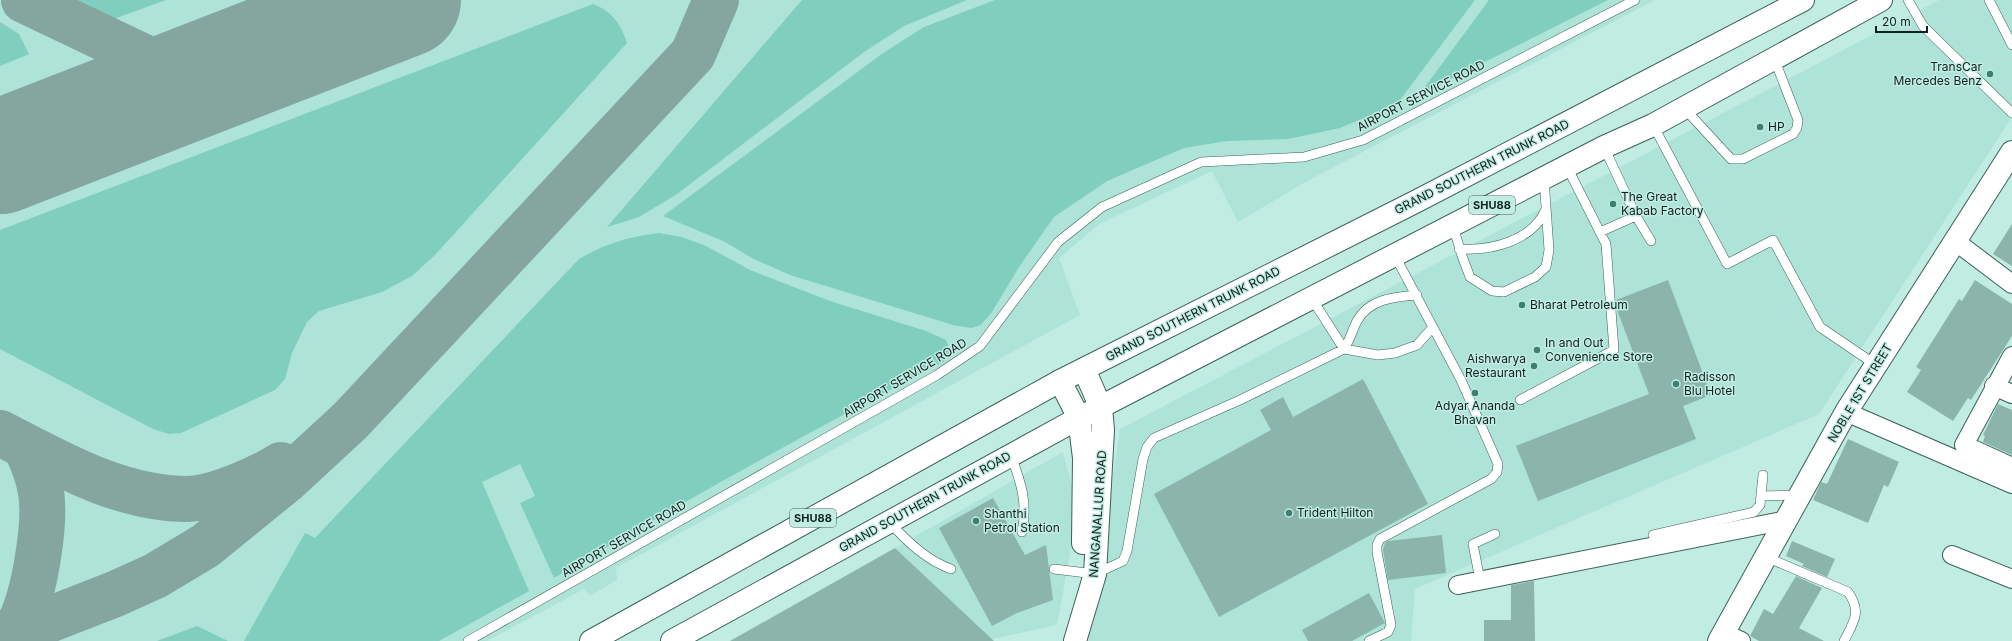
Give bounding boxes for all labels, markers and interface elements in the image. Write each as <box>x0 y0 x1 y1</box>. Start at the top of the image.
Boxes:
scale bar <box>1876 8 1927 34</box>
text: 20 m <box>1882 14 1911 29</box>
street label: AIRPORT SERVICE ROAD <box>1354 57 1487 134</box>
place label: TransCar Mercedes Benz <box>1893 59 1982 88</box>
marker: TransCar Mercedes Benz <box>1985 69 1995 79</box>
street label: GRAND SOUTHERN TRUNK ROAD <box>1392 116 1572 217</box>
place label: HP <box>1768 119 1785 134</box>
marker: HP <box>1755 122 1765 132</box>
place label: The Great Kabab Factory <box>1621 189 1704 218</box>
road number: SHU88 <box>1469 196 1515 214</box>
marker: The Great Kabab Factory <box>1608 199 1618 209</box>
street label: GRAND SOUTHERN TRUNK ROAD <box>1103 263 1283 364</box>
place label: Bharat Petroleum <box>1530 297 1628 312</box>
marker: Bharat Petroleum <box>1517 300 1527 310</box>
street label: AIRPORT SERVICE ROAD <box>840 335 969 420</box>
place label: In and Out Convenience Store <box>1545 335 1653 364</box>
street label: NOBLE 1ST STREET <box>1824 340 1895 445</box>
marker: In and Out Convenience Store <box>1532 345 1542 355</box>
place label: Aishwarya Restaurant <box>1465 351 1526 380</box>
marker: Aishwarya Restaurant <box>1529 361 1539 371</box>
place label: Radisson Blu Hotel <box>1684 369 1736 398</box>
marker: Radisson Blu Hotel <box>1671 379 1681 389</box>
marker: Adyar Ananda Bhavan <box>1470 388 1480 398</box>
place label: Adyar Ananda Bhavan <box>1435 398 1515 427</box>
street label: GRAND SOUTHERN TRUNK ROAD <box>836 448 1013 555</box>
street label: NANGANALLUR ROAD <box>1086 450 1109 578</box>
street label: AIRPORT SERVICE ROAD <box>559 497 689 580</box>
place label: Trident Hilton <box>1297 505 1373 520</box>
place label: Shanthi Petrol Station <box>984 506 1060 535</box>
marker: Trident Hilton <box>1284 508 1294 518</box>
road number: SHU88 <box>790 509 836 527</box>
marker: Shanthi Petrol Station <box>971 516 981 526</box>

